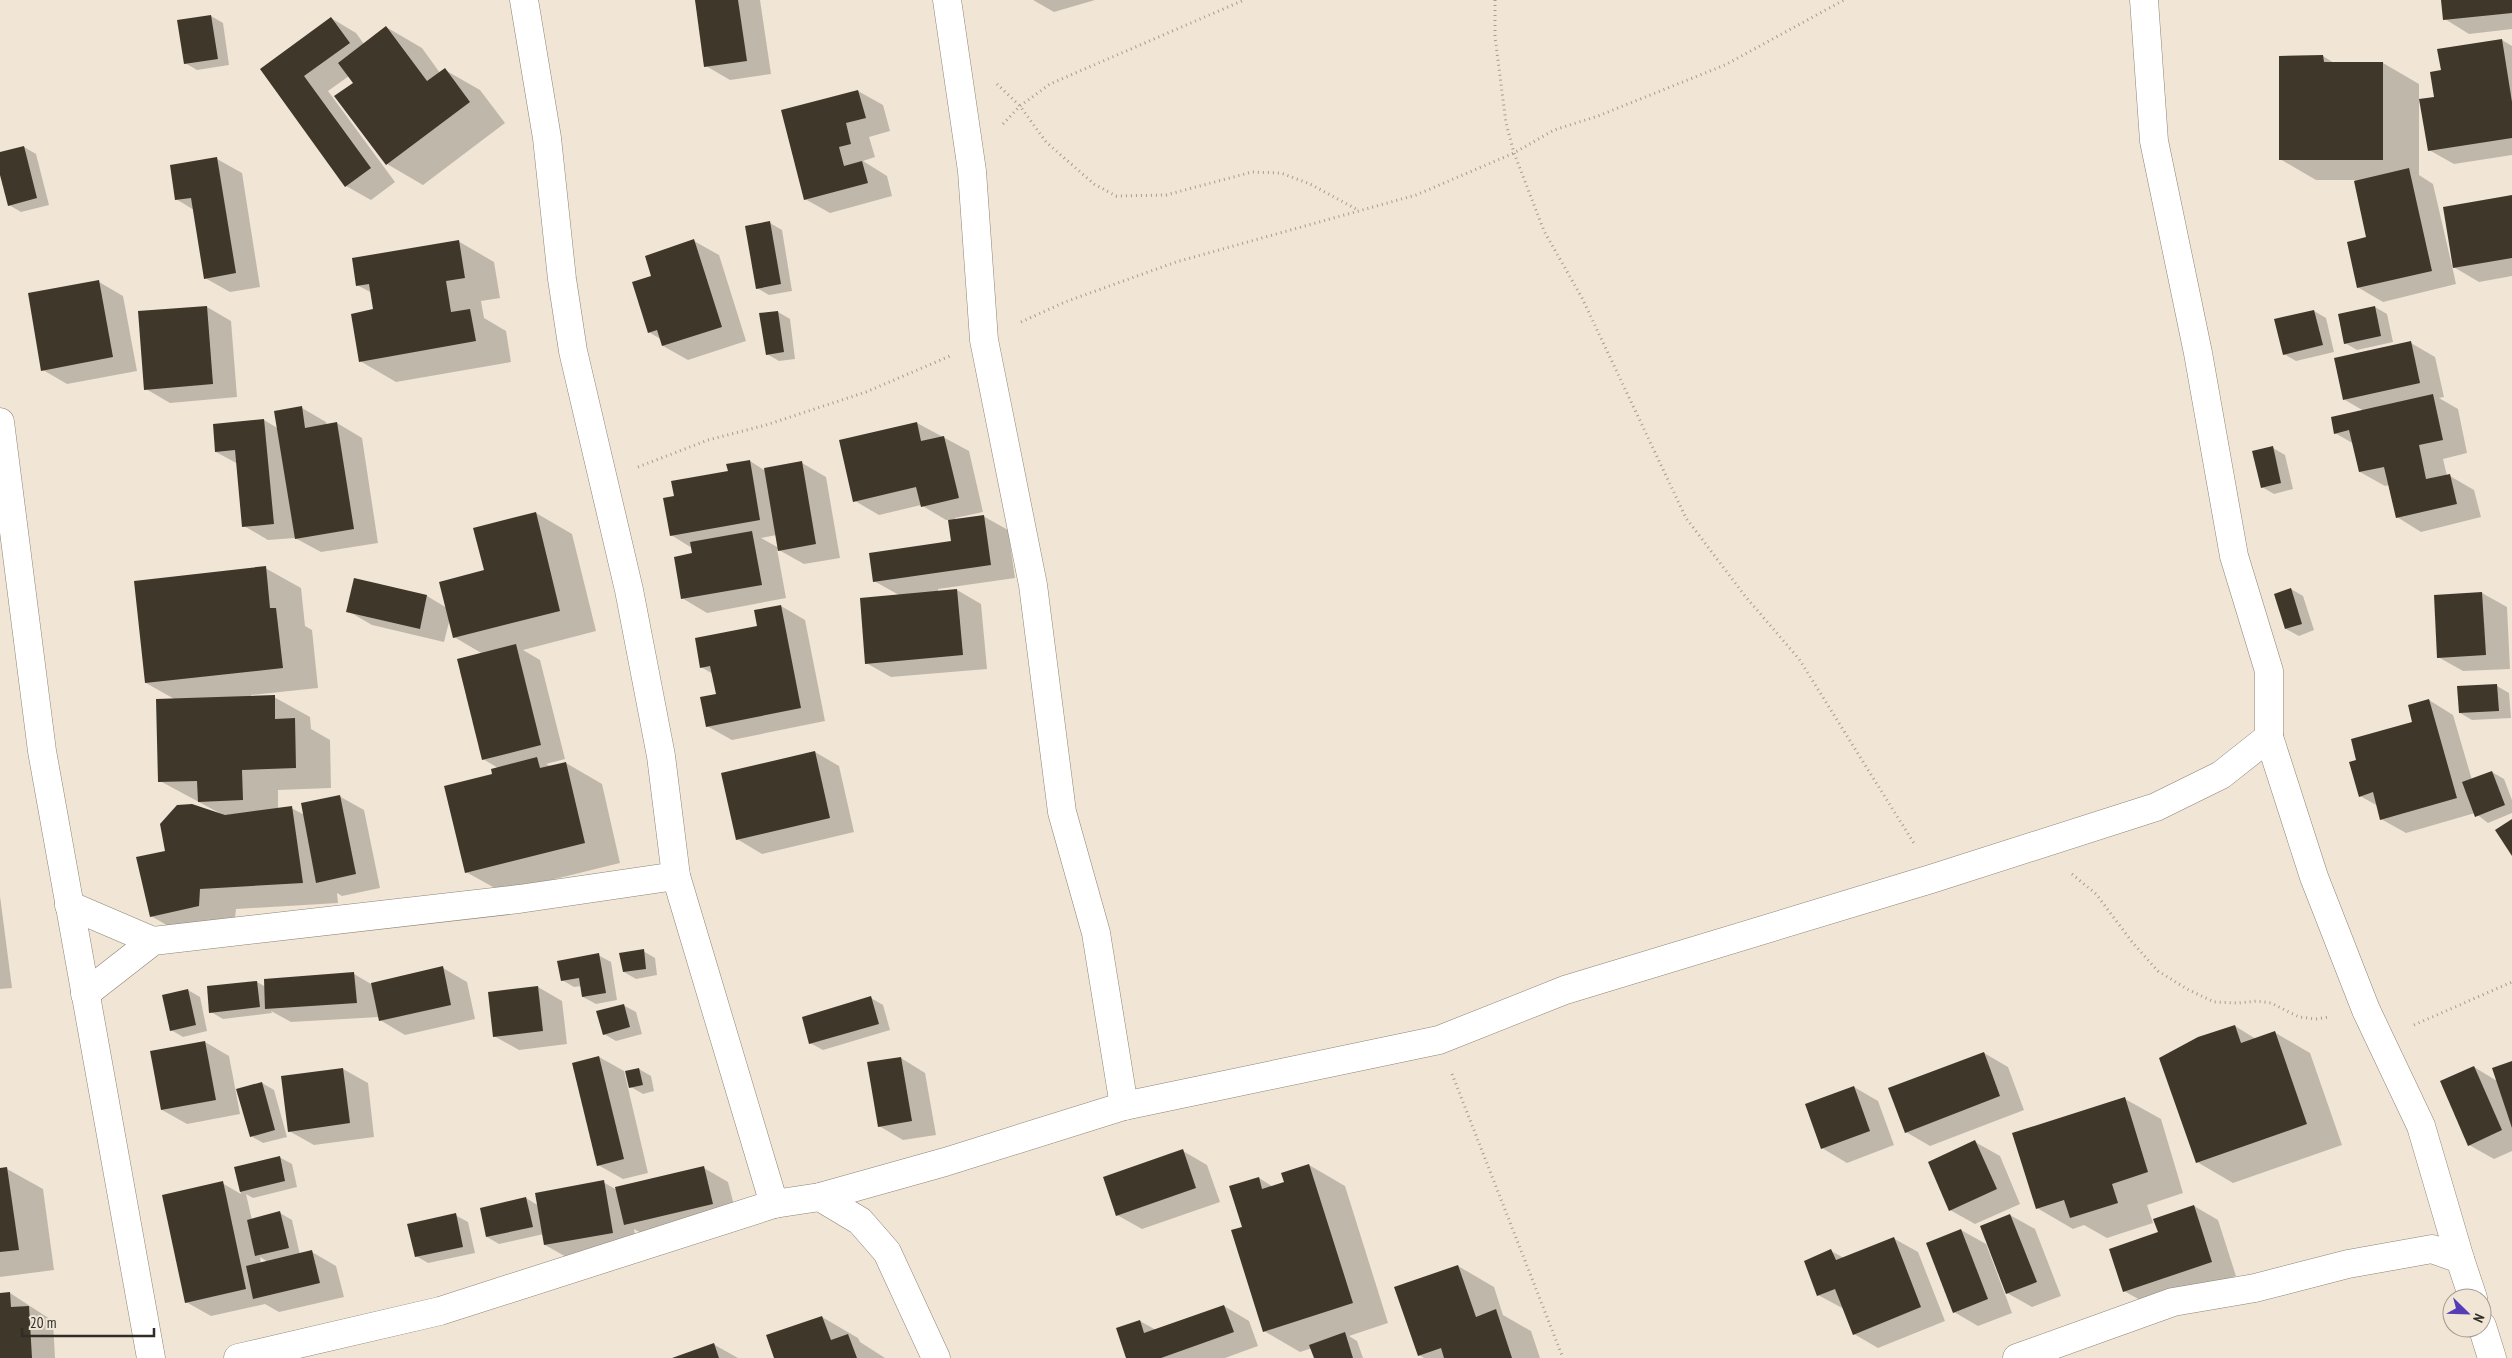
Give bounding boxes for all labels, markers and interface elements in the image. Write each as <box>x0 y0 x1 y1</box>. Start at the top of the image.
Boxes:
north arrow <box>2442 1288 2492 1338</box>
scale bar <box>22 1306 155 1338</box>
text: N <box>2469 1311 2489 1325</box>
text: 20 m <box>30 1313 56 1332</box>

